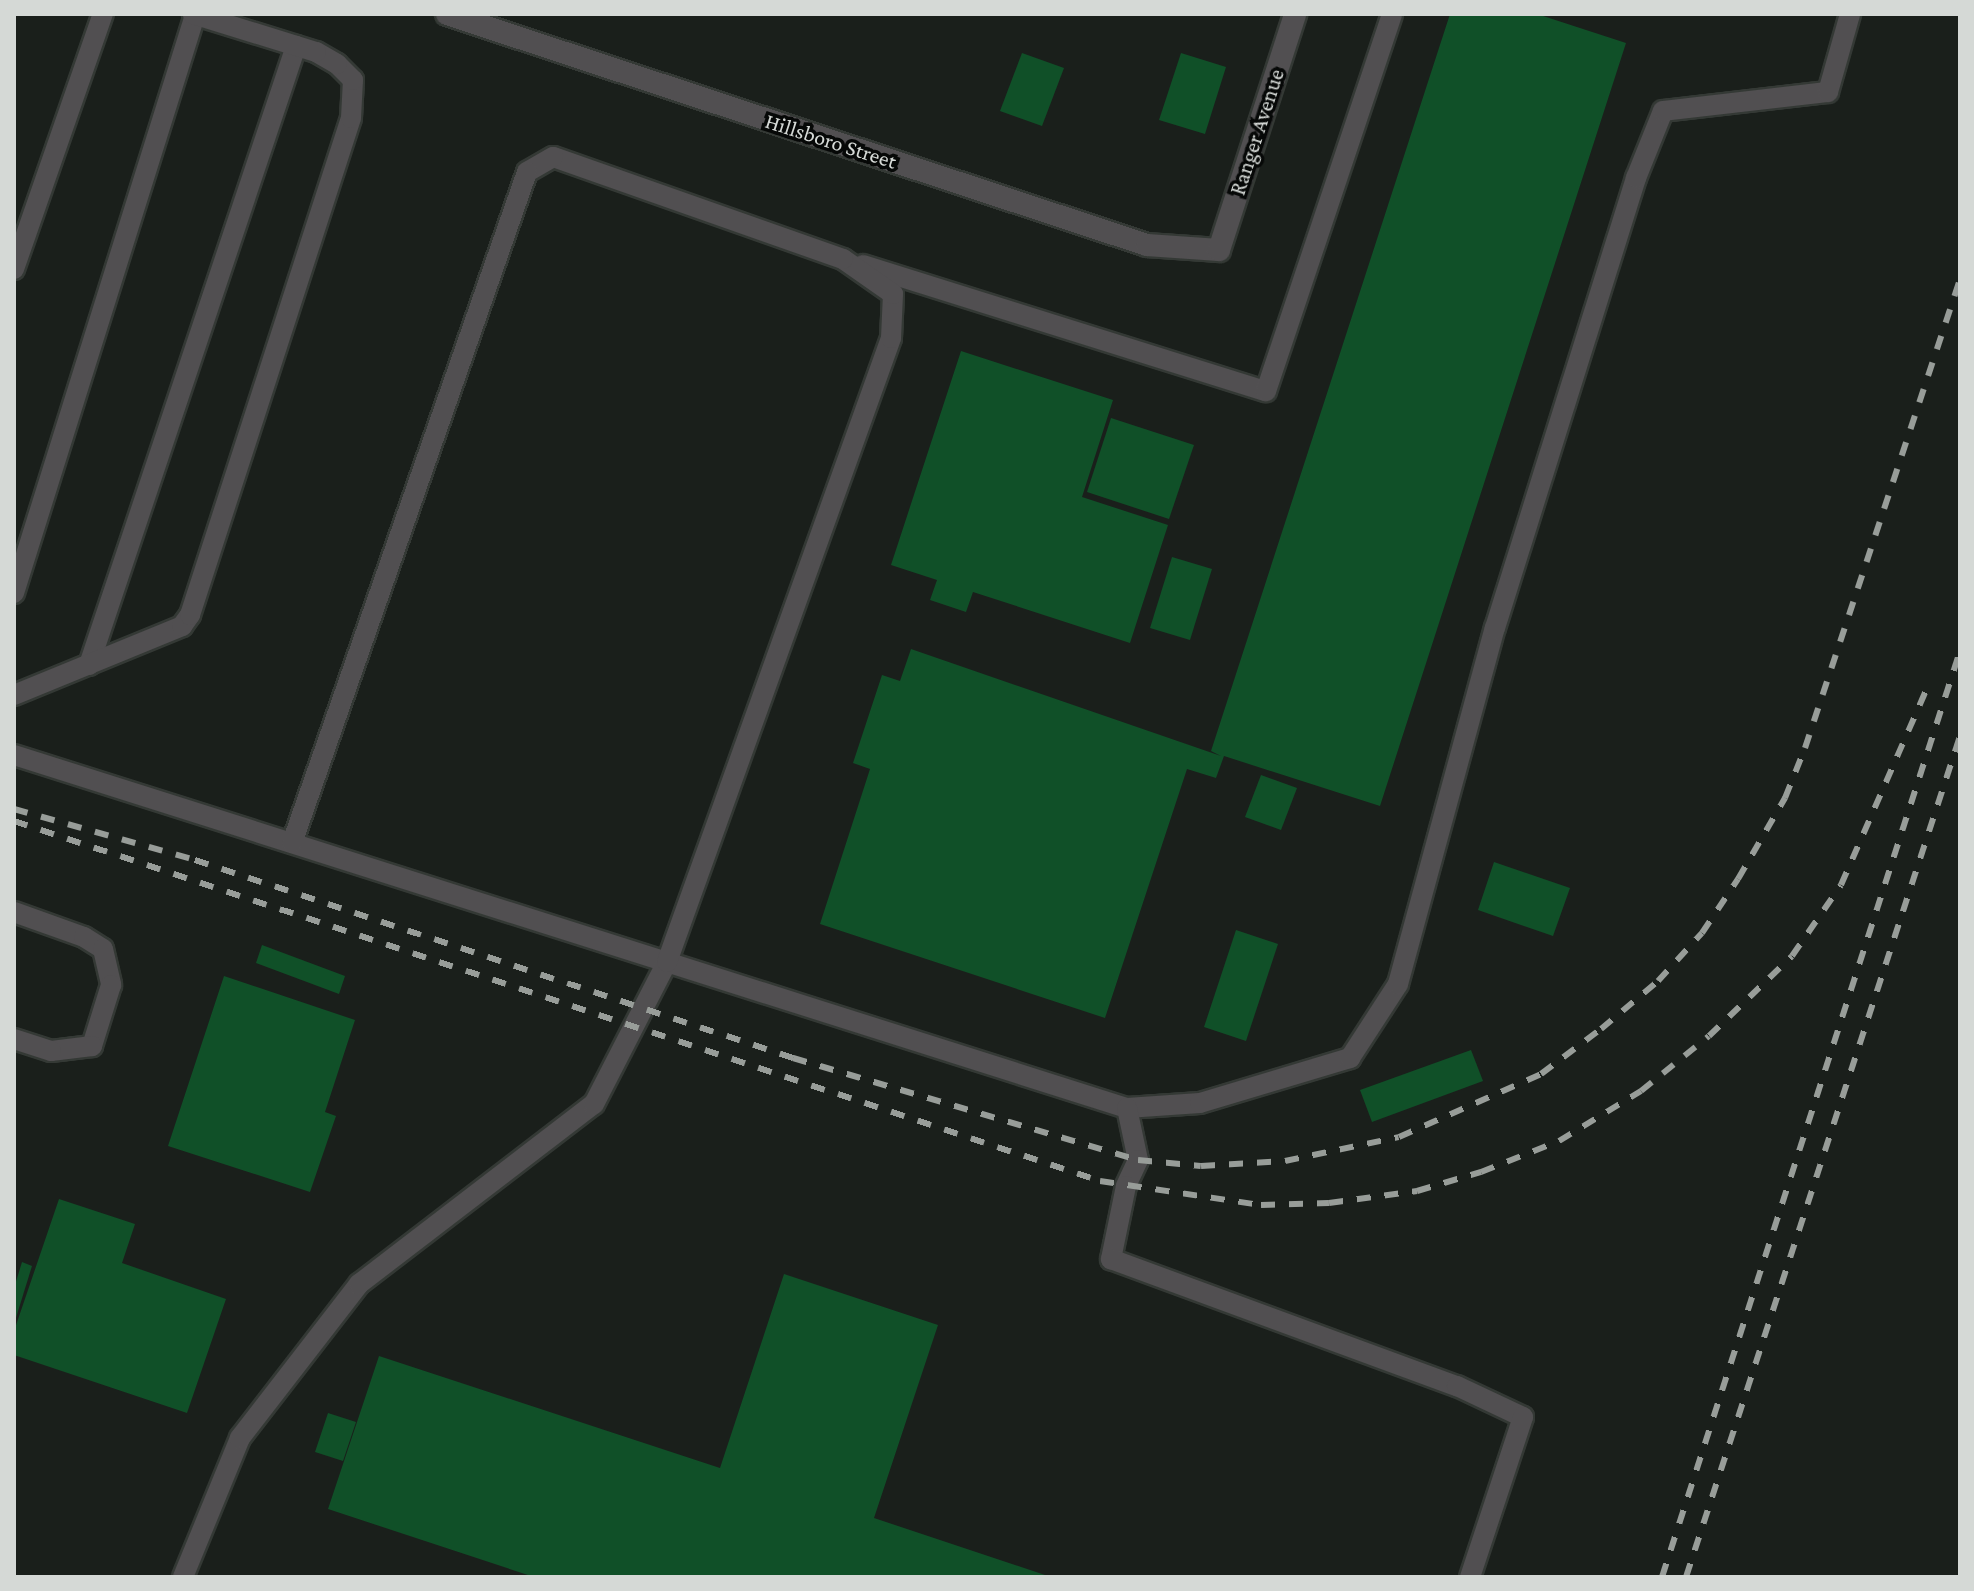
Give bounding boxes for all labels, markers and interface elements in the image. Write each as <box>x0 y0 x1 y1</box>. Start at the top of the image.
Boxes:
street label: Ranger Avenue <box>1224 66 1290 198</box>
street label: Hillsboro Street <box>762 107 900 175</box>

